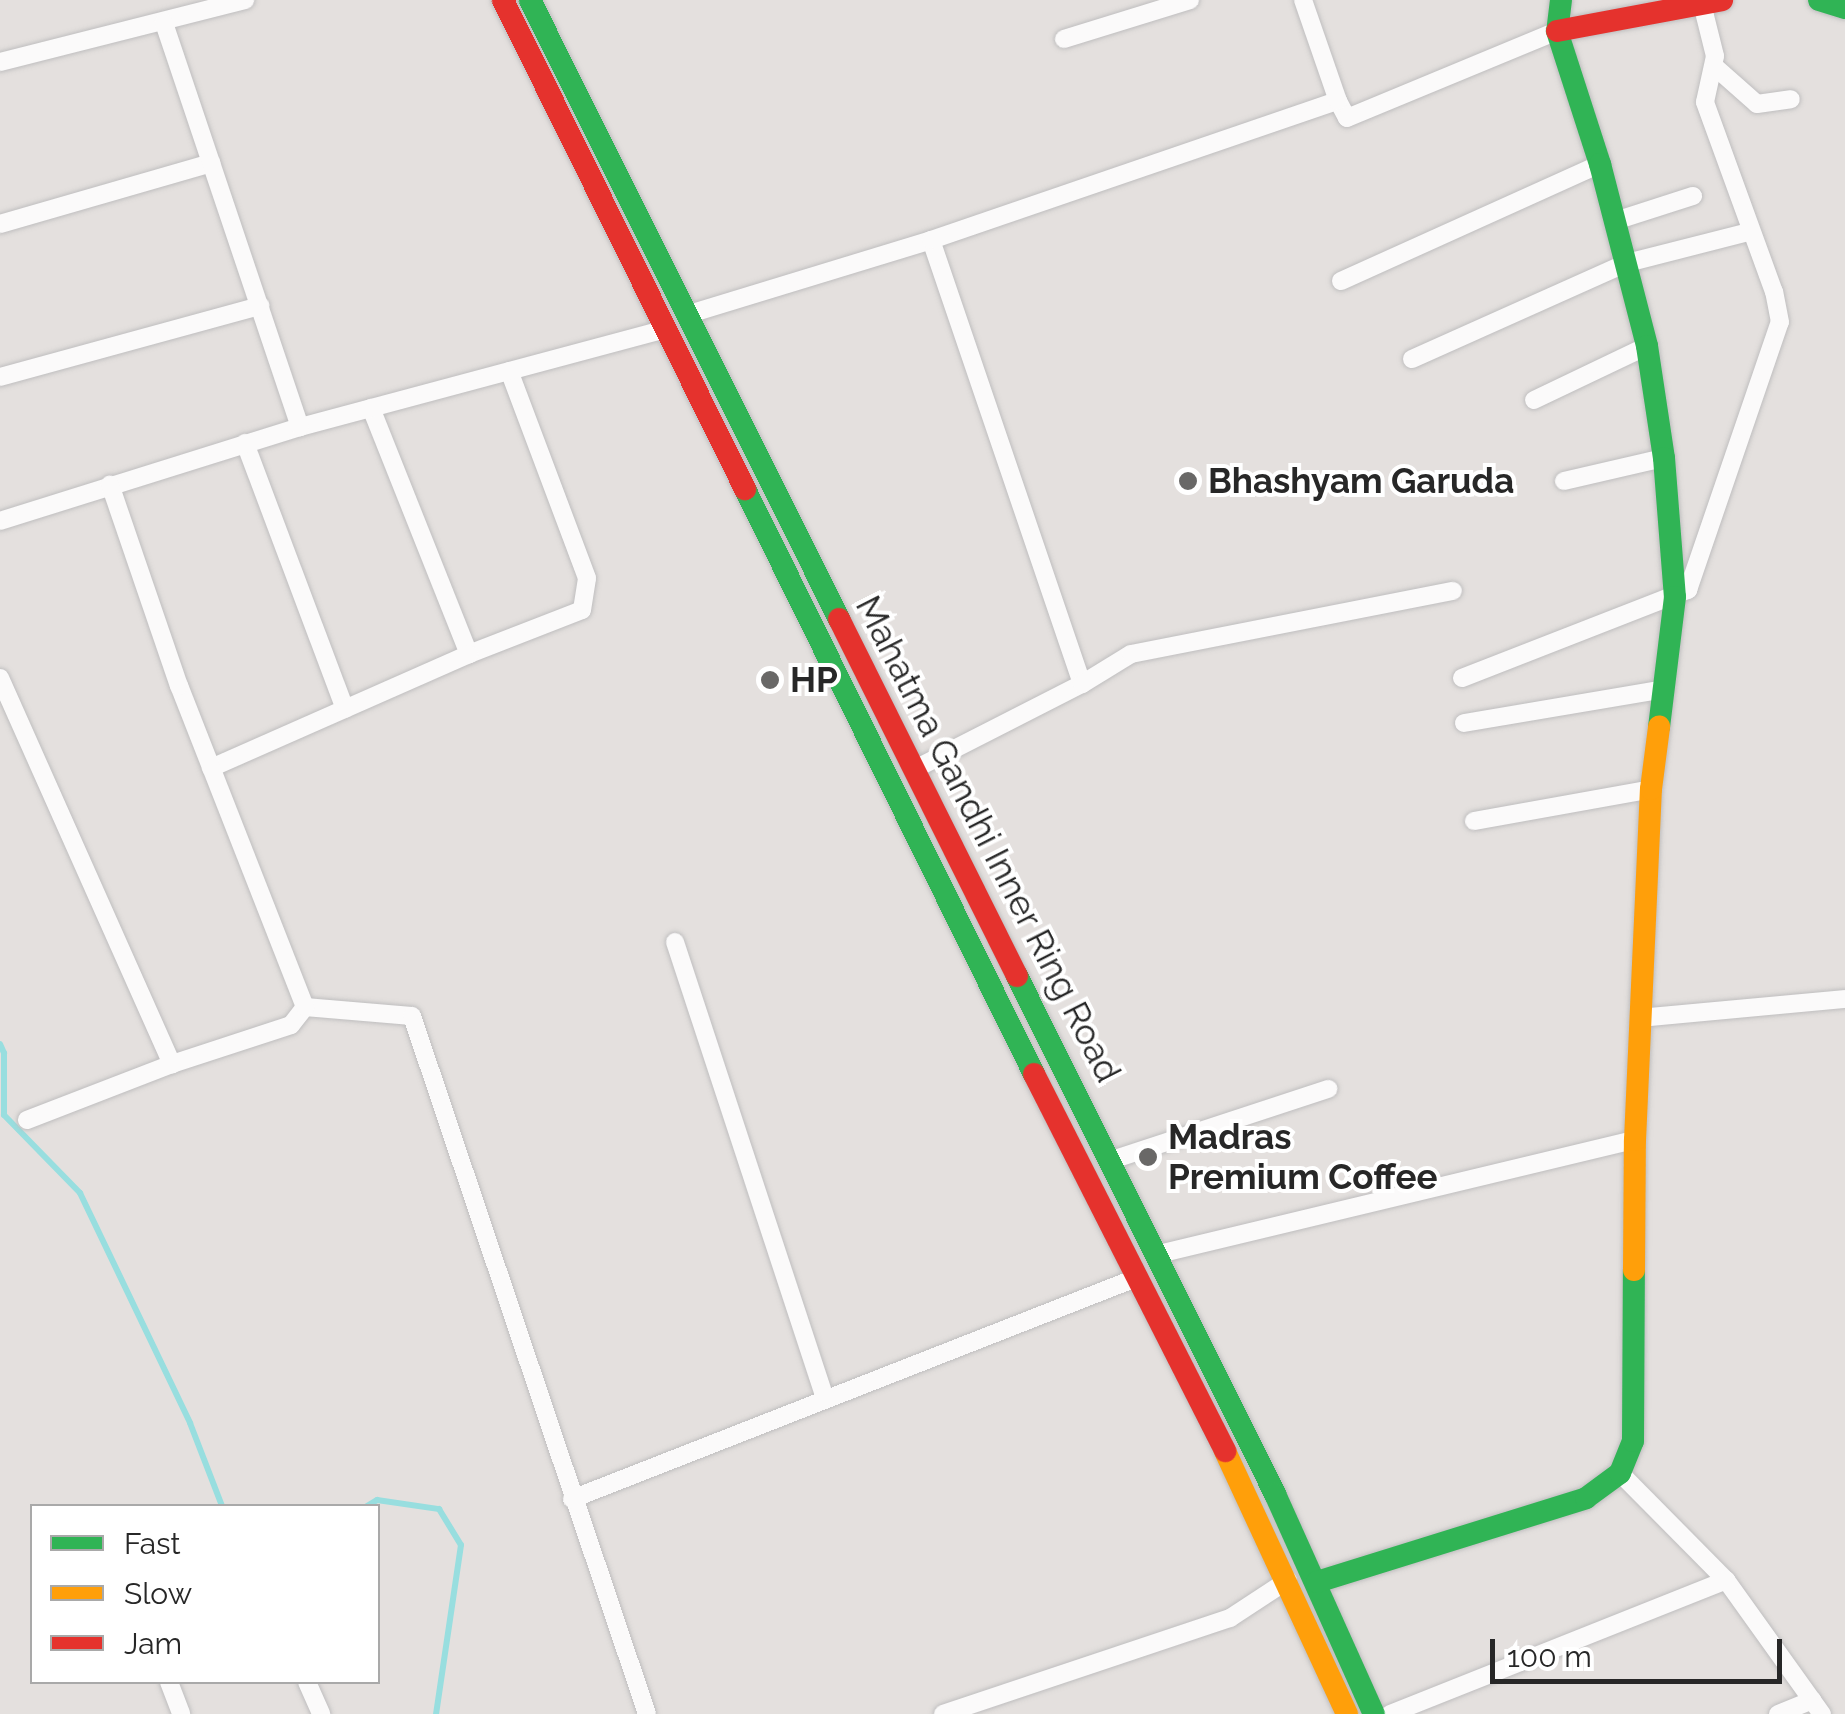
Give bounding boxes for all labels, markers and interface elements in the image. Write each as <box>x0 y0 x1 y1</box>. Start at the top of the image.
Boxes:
place label: Bhashyam Garuda <box>1208 460 1514 502</box>
marker: Bhashyam Garuda <box>1177 470 1199 492</box>
street label: Mahatma Gandhi Inner Ring Road <box>847 589 1129 1089</box>
place label: HP <box>790 659 838 701</box>
marker: HP <box>759 669 781 691</box>
place label: Madras Premium Coffee <box>1168 1116 1437 1198</box>
marker: Madras Premium Coffee <box>1137 1146 1159 1168</box>
legend <box>30 1504 380 1684</box>
text: Fast <box>124 1526 181 1561</box>
text: Slow <box>124 1576 192 1611</box>
scale bar <box>1495 1619 1788 1681</box>
text: Jam <box>124 1626 182 1661</box>
text: 100 m <box>1507 1639 1592 1674</box>

